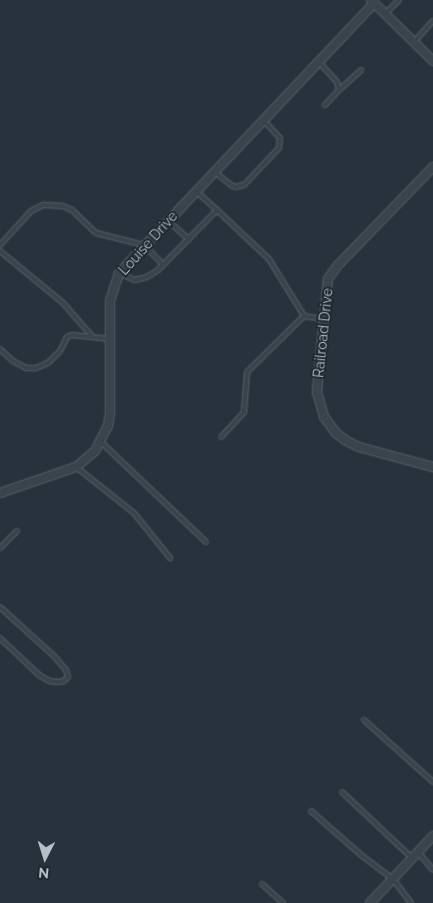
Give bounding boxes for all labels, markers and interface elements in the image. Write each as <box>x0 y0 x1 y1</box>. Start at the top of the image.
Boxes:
street label: Louise Drive <box>115 208 181 278</box>
street label: Railroad Drive <box>310 287 336 379</box>
north arrow <box>20 833 70 883</box>
text: N <box>38 865 50 881</box>

